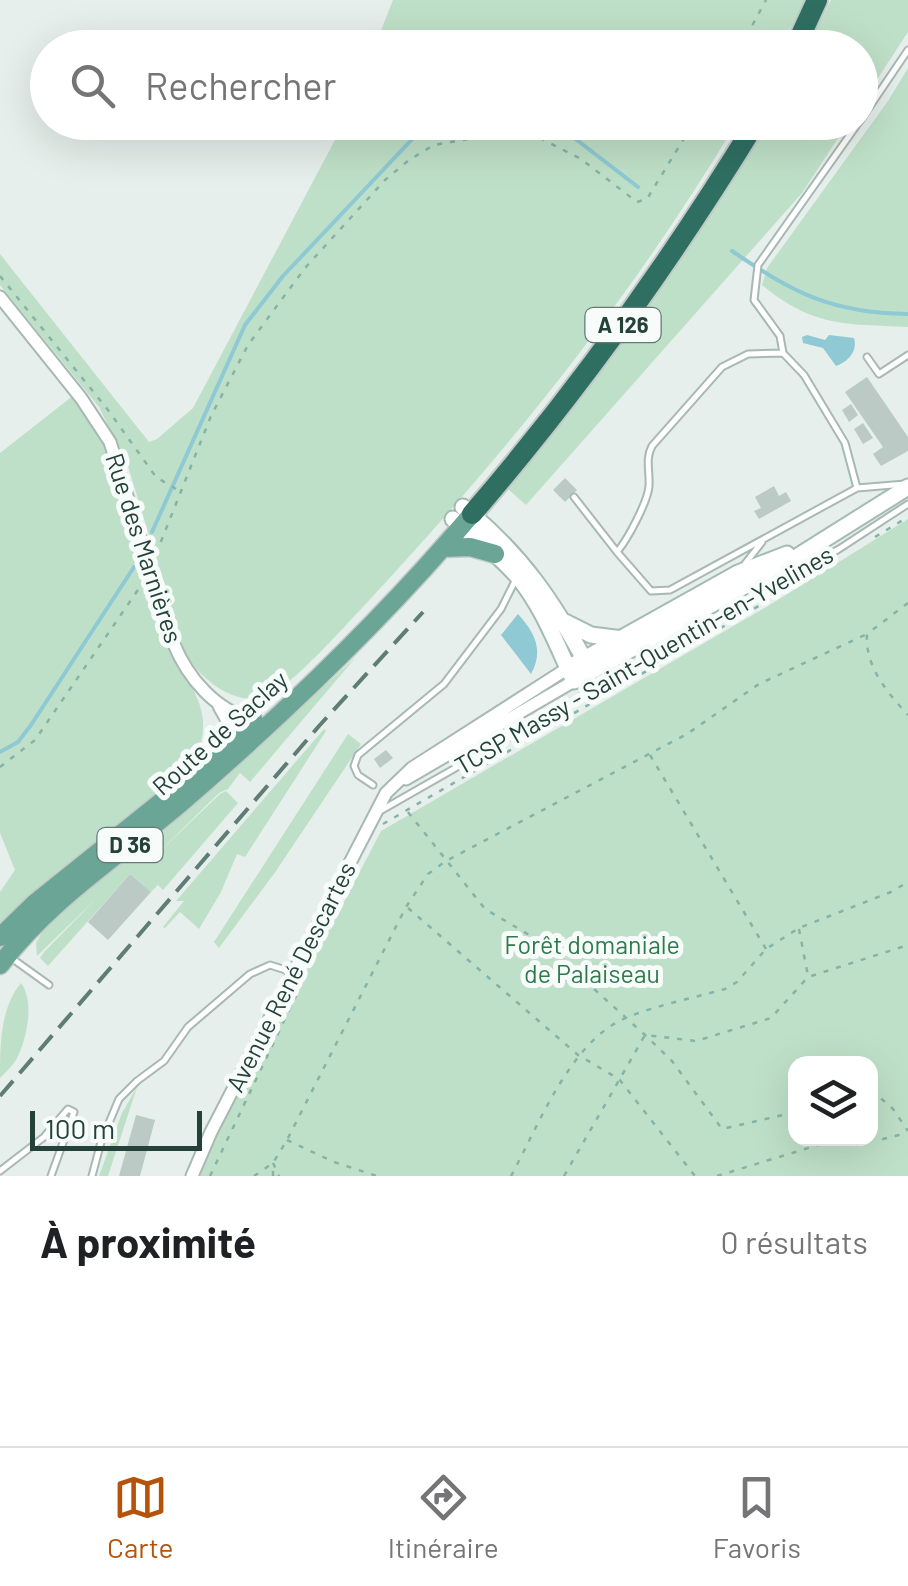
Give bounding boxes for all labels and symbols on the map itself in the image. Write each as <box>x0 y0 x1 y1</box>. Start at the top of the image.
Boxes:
road number: A 126 <box>586 308 660 342</box>
street label: Rue des Marnières <box>100 449 190 646</box>
street label: TCSP Massy - Saint-Quentin-en-Yvelines <box>449 538 838 780</box>
street label: Route de Saclay <box>146 664 293 801</box>
road number: D 36 <box>98 828 162 862</box>
street label: Avenue René Descartes <box>219 856 361 1097</box>
park label: Forêt domaniale de Palaiseau <box>504 929 680 988</box>
scale bar <box>30 1106 202 1150</box>

